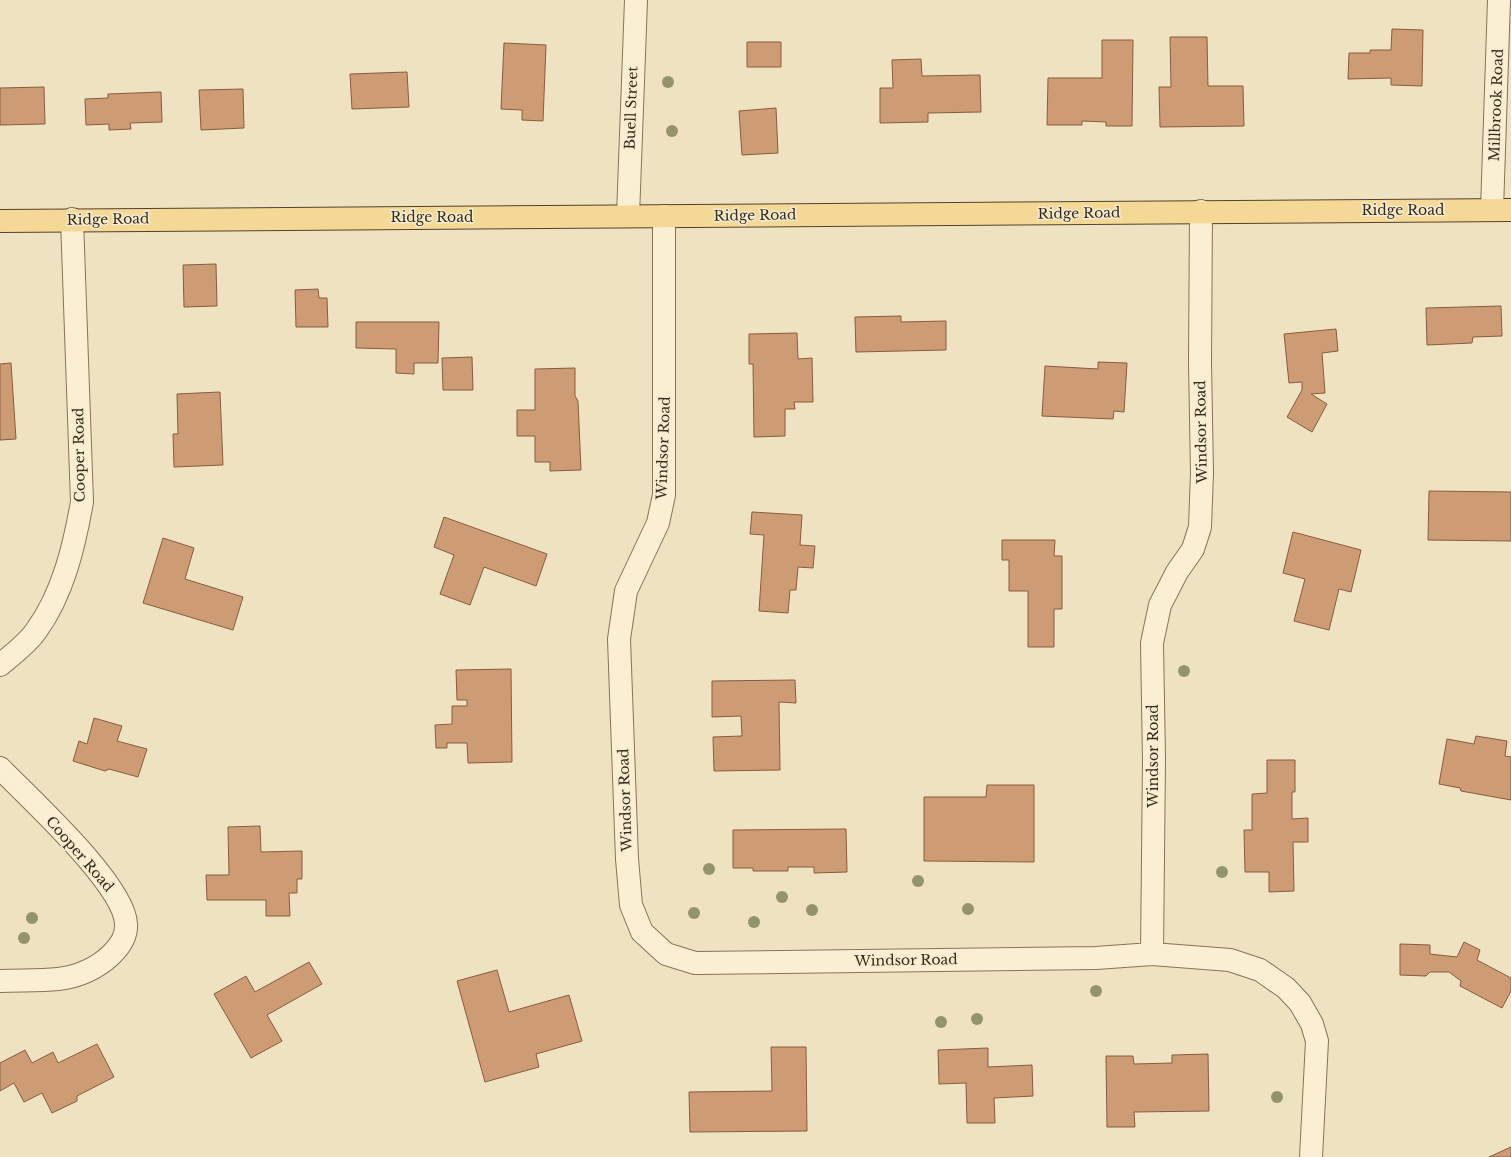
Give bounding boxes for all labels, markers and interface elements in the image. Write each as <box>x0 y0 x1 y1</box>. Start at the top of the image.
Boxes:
street label: Millbrook Road <box>1485 48 1507 162</box>
street label: Buell Street <box>621 65 641 150</box>
street label: Ridge Road <box>1362 201 1445 219</box>
street label: Ridge Road <box>1037 203 1121 223</box>
street label: Ridge Road <box>713 205 797 225</box>
street label: Ridge Road <box>391 208 474 226</box>
street label: Ridge Road <box>66 209 150 229</box>
street label: Windsor Road <box>1191 380 1211 485</box>
street label: Windsor Road <box>652 396 674 501</box>
street label: Cooper Road <box>69 407 89 502</box>
street label: Windsor Road <box>1144 704 1162 809</box>
street label: Windsor Road <box>614 748 636 853</box>
street label: Cooper Road <box>42 812 118 896</box>
street label: Windsor Road <box>853 950 958 970</box>

